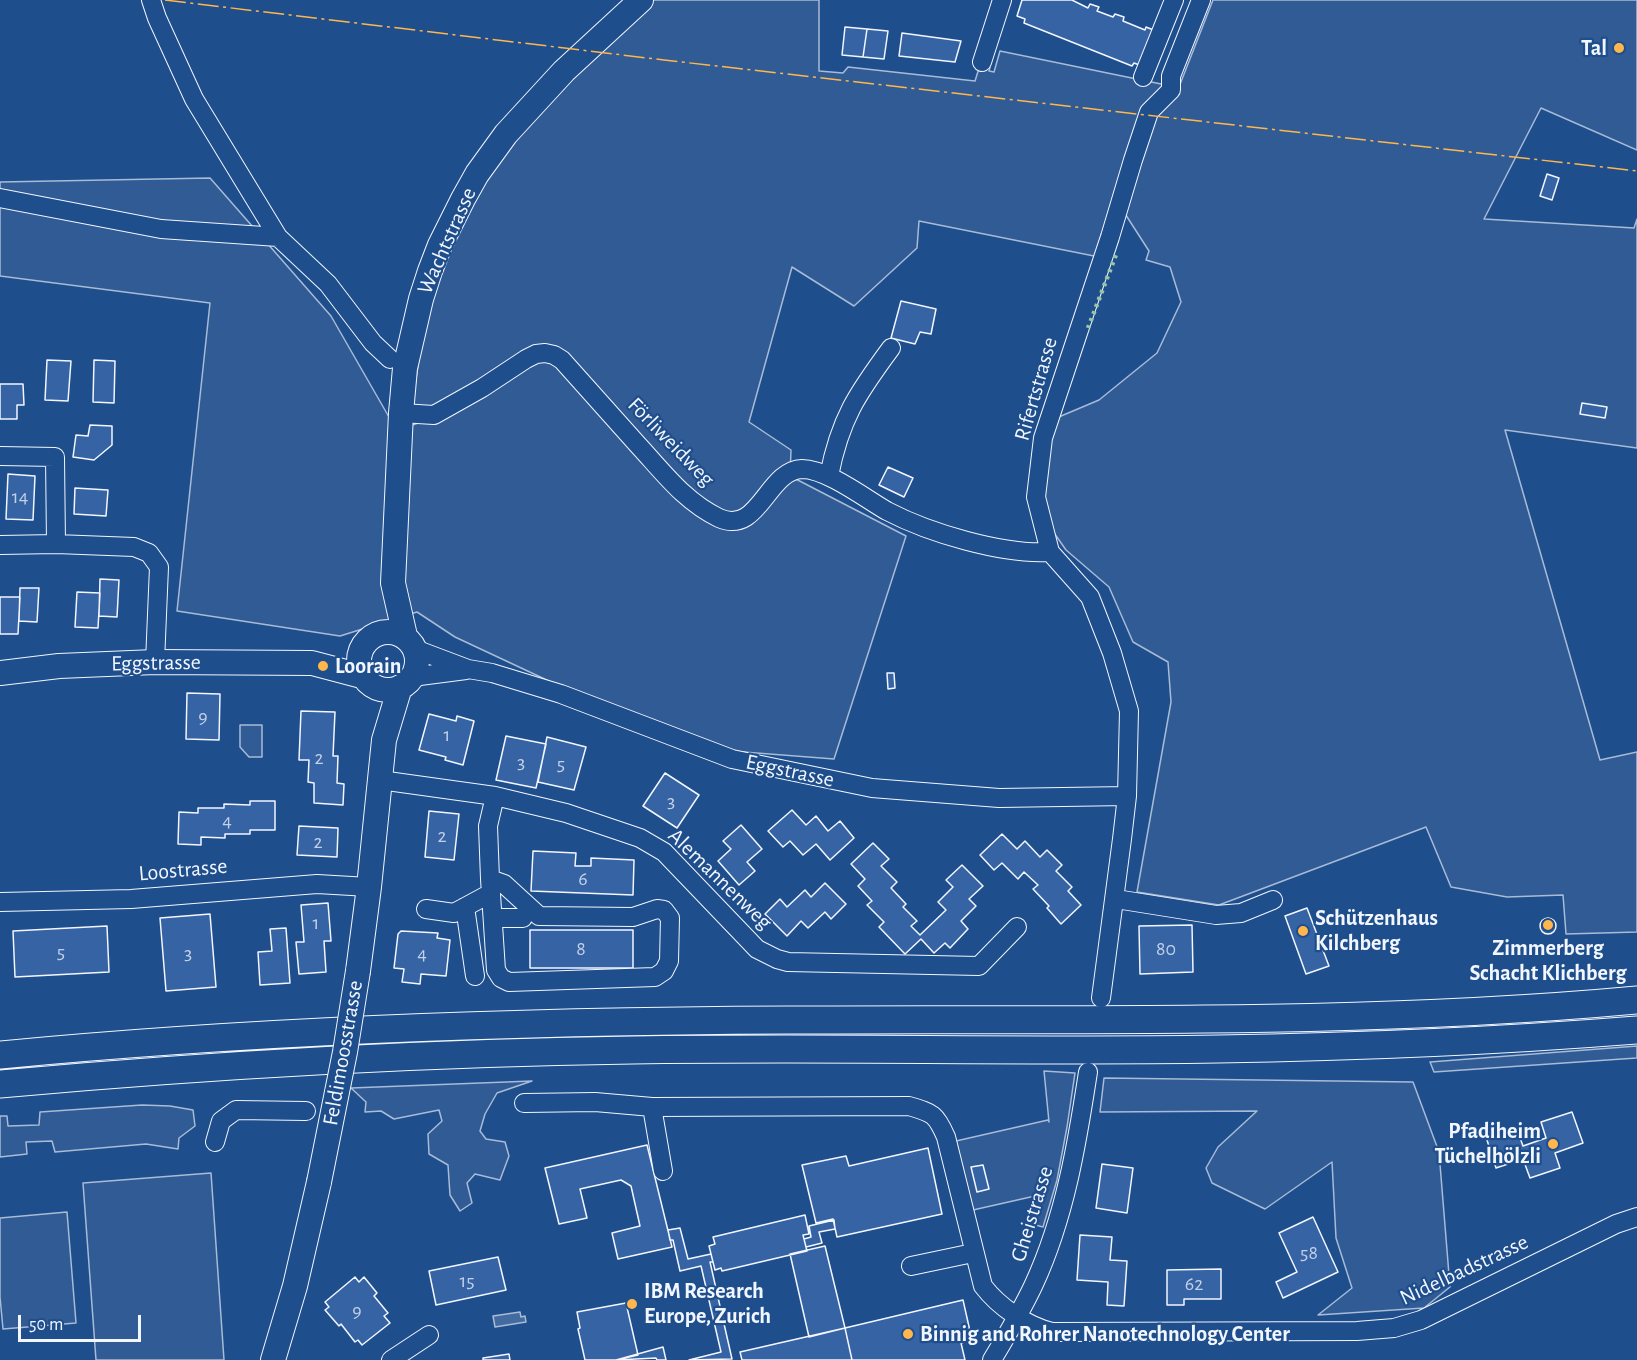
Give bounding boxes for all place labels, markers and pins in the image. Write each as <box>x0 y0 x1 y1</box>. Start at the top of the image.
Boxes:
place label: Tal <box>1581 35 1607 61</box>
marker: Tal <box>1612 41 1626 55</box>
place label: Loorain <box>335 653 401 679</box>
marker: Loorain <box>316 659 330 673</box>
place label: Schützenhaus Kilchberg <box>1315 905 1438 956</box>
marker: Zimmerberg Schacht Klichberg <box>1541 918 1555 932</box>
marker: Schützenhaus Kilchberg <box>1296 924 1310 938</box>
place label: Zimmerberg Schacht Klichberg <box>1469 935 1627 986</box>
place label: Pfadiheim Tüchelhölzli <box>1434 1118 1541 1170</box>
marker: Pfadiheim Tüchelhölzli <box>1546 1137 1560 1151</box>
place label: IBM Research Europe, Zurich <box>644 1278 771 1330</box>
marker: IBM Research Europe, Zurich <box>625 1297 639 1311</box>
place label: Binnig and Rohrer Nanotechnology Center <box>920 1321 1290 1347</box>
marker: Binnig and Rohrer Nanotechnology Center <box>901 1327 915 1341</box>

